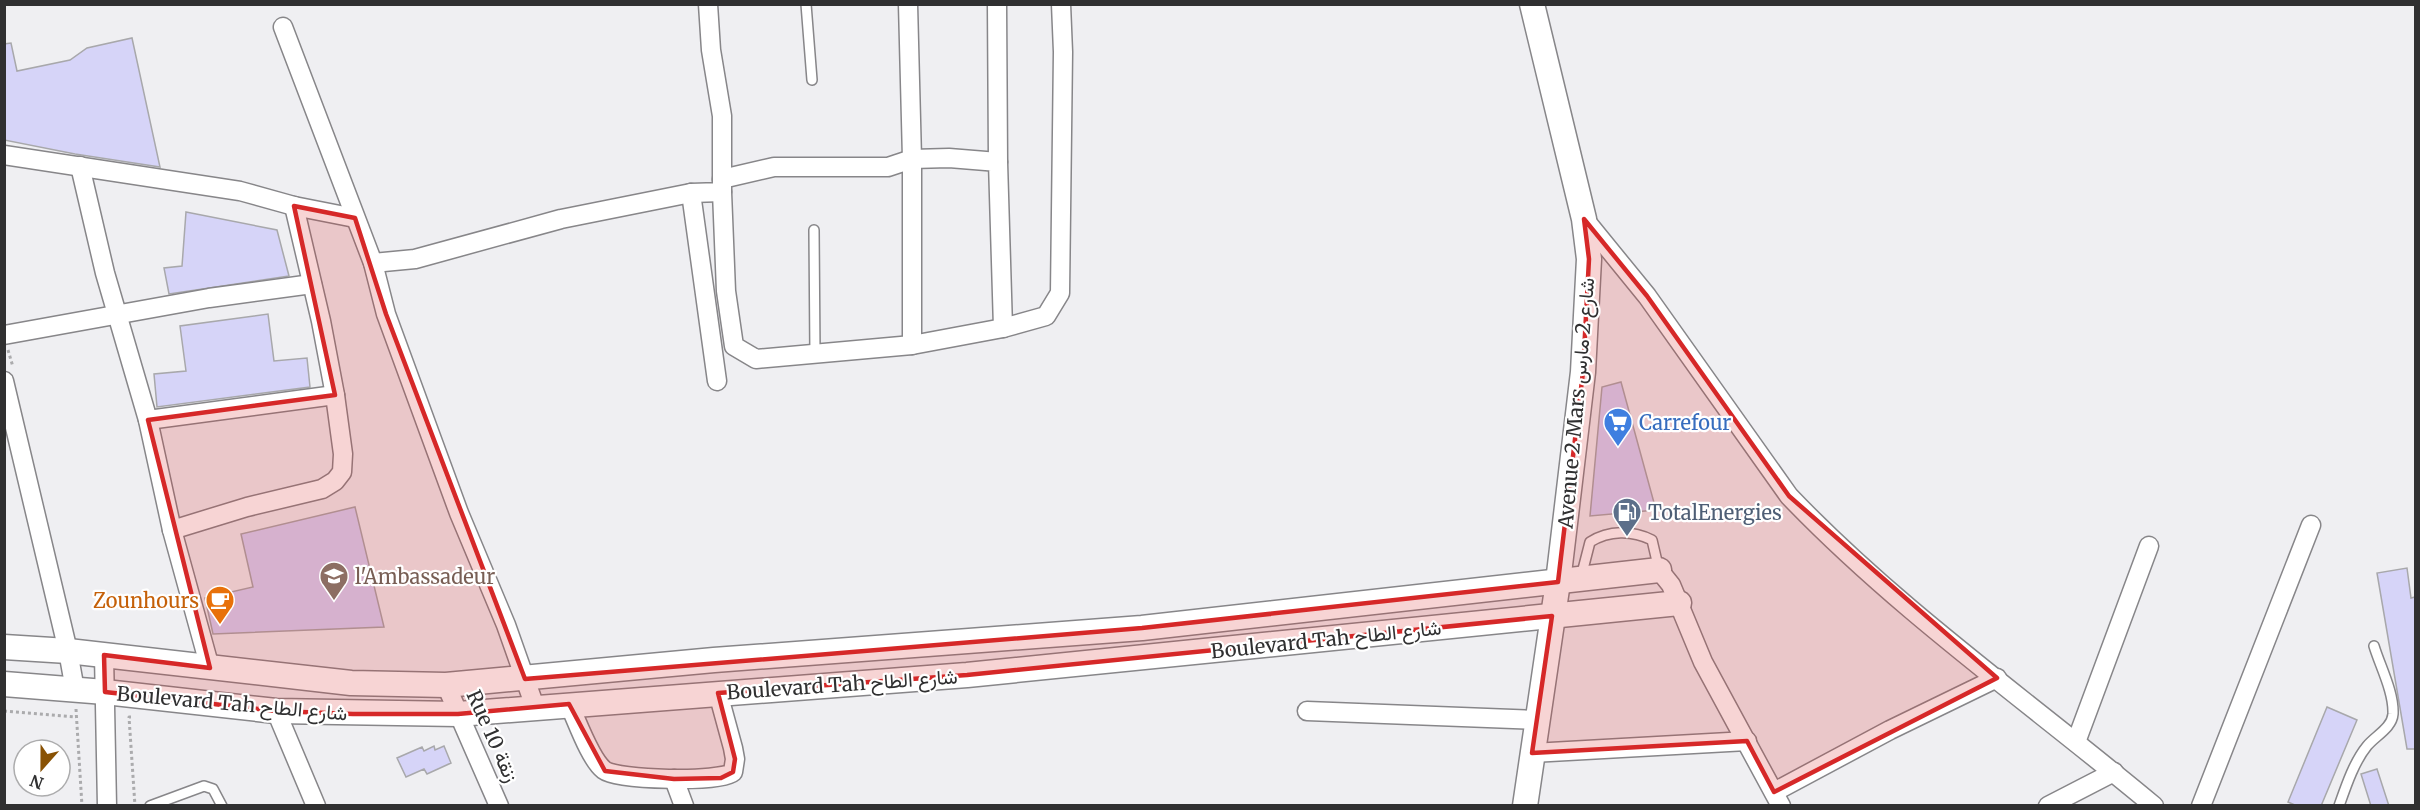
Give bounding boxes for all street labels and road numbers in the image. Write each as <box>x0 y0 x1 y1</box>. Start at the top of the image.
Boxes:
street label: Avenue 2 Mars شارع 2 مارس <box>1552 276 1601 531</box>
street label: Boulevard Tah شارع الطاح <box>1210 614 1443 666</box>
street label: Boulevard Tah شارع الطاح <box>726 663 959 707</box>
street label: Boulevard Tah شارع الطاح <box>115 680 348 728</box>
street label: Rue 10 زنقة <box>461 686 524 787</box>

